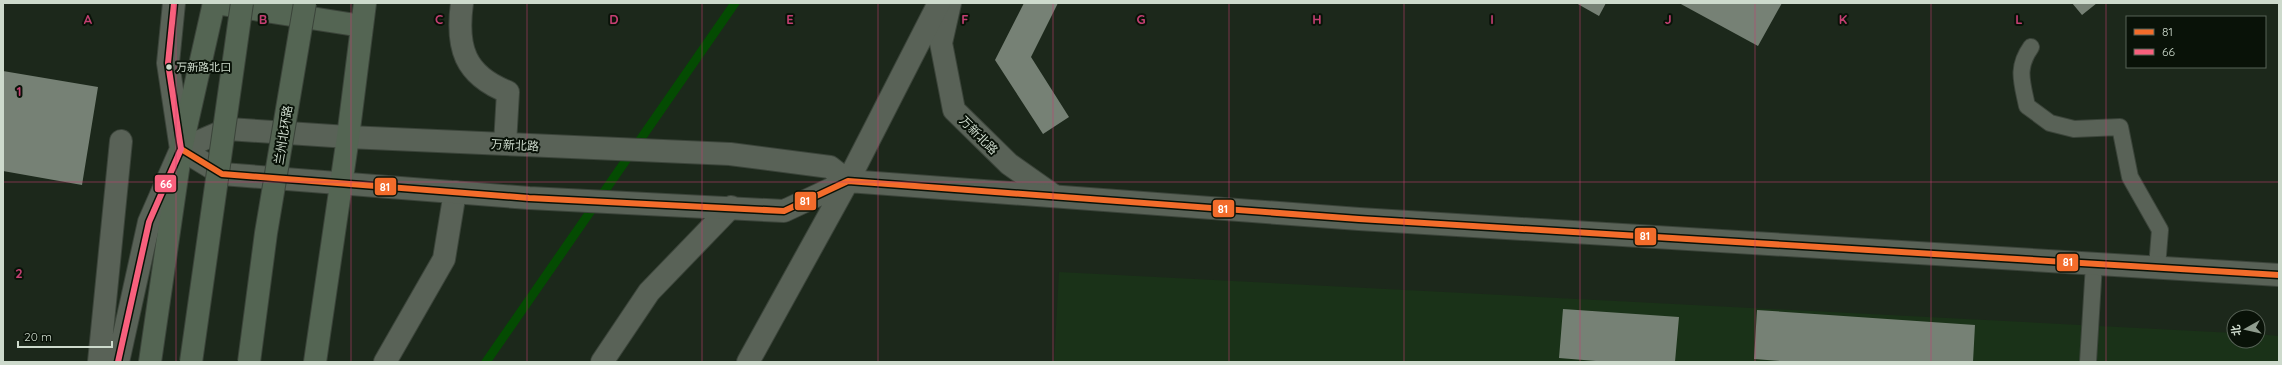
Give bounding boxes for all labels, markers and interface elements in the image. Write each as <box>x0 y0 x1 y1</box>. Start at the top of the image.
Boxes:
text: A <box>84 11 93 27</box>
text: B <box>259 11 267 27</box>
text: C <box>435 11 443 27</box>
text: D <box>609 11 619 27</box>
text: E <box>786 11 794 27</box>
text: F <box>961 11 969 27</box>
text: G <box>1136 11 1146 27</box>
text: H <box>1312 11 1322 27</box>
text: I <box>1490 11 1494 27</box>
text: J <box>1664 11 1672 27</box>
text: K <box>1839 11 1848 27</box>
text: L <box>2015 11 2023 27</box>
legend <box>2126 16 2266 68</box>
text: 81 <box>2162 24 2173 39</box>
text: 66 <box>2162 44 2175 59</box>
place label: 万新路北口 <box>176 60 231 74</box>
marker: 万新路北口 <box>164 62 174 72</box>
text: 1 <box>16 83 22 99</box>
street label: 兰州北环路 <box>271 104 295 166</box>
street label: 万新北路 <box>957 113 1001 157</box>
street label: 万新北路 <box>491 136 539 154</box>
line badge: 66 <box>154 174 177 193</box>
text: 66 <box>160 177 172 191</box>
line badge: 81 <box>374 177 397 196</box>
text: 81 <box>380 180 390 194</box>
line badge: 81 <box>794 191 817 211</box>
text: 81 <box>800 194 810 208</box>
line badge: 81 <box>1212 199 1235 218</box>
text: 81 <box>1218 202 1228 216</box>
line badge: 81 <box>1634 227 1657 246</box>
text: 81 <box>1640 229 1650 243</box>
line badge: 81 <box>2056 253 2079 272</box>
text: 81 <box>2063 255 2073 269</box>
text: 2 <box>15 265 23 281</box>
north arrow <box>2226 309 2266 349</box>
scale bar <box>18 323 112 349</box>
text: 北 <box>2228 324 2244 337</box>
text: 20 m <box>24 329 52 344</box>

